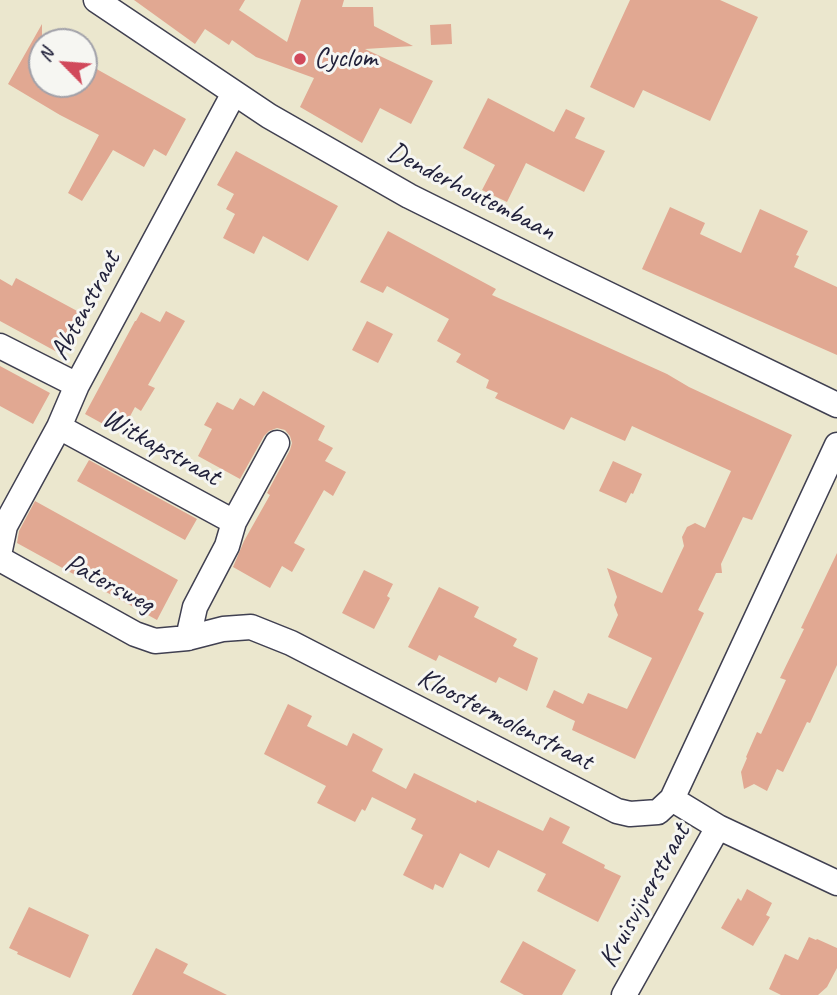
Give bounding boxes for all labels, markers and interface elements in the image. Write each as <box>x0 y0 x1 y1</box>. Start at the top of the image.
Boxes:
north arrow <box>28 28 98 98</box>
place label: Cyclom <box>314 42 377 76</box>
text: N <box>32 45 59 65</box>
marker: Cyclom <box>292 51 308 67</box>
street label: Denderhoutembaan <box>381 135 561 249</box>
street label: Abtenstraat <box>43 246 129 366</box>
street label: Witkapstraat <box>96 402 226 494</box>
street label: Patersweg <box>59 547 159 621</box>
street label: Kloostermolenstraat <box>412 661 598 779</box>
street label: Kruisvijverstraat <box>592 818 698 974</box>

